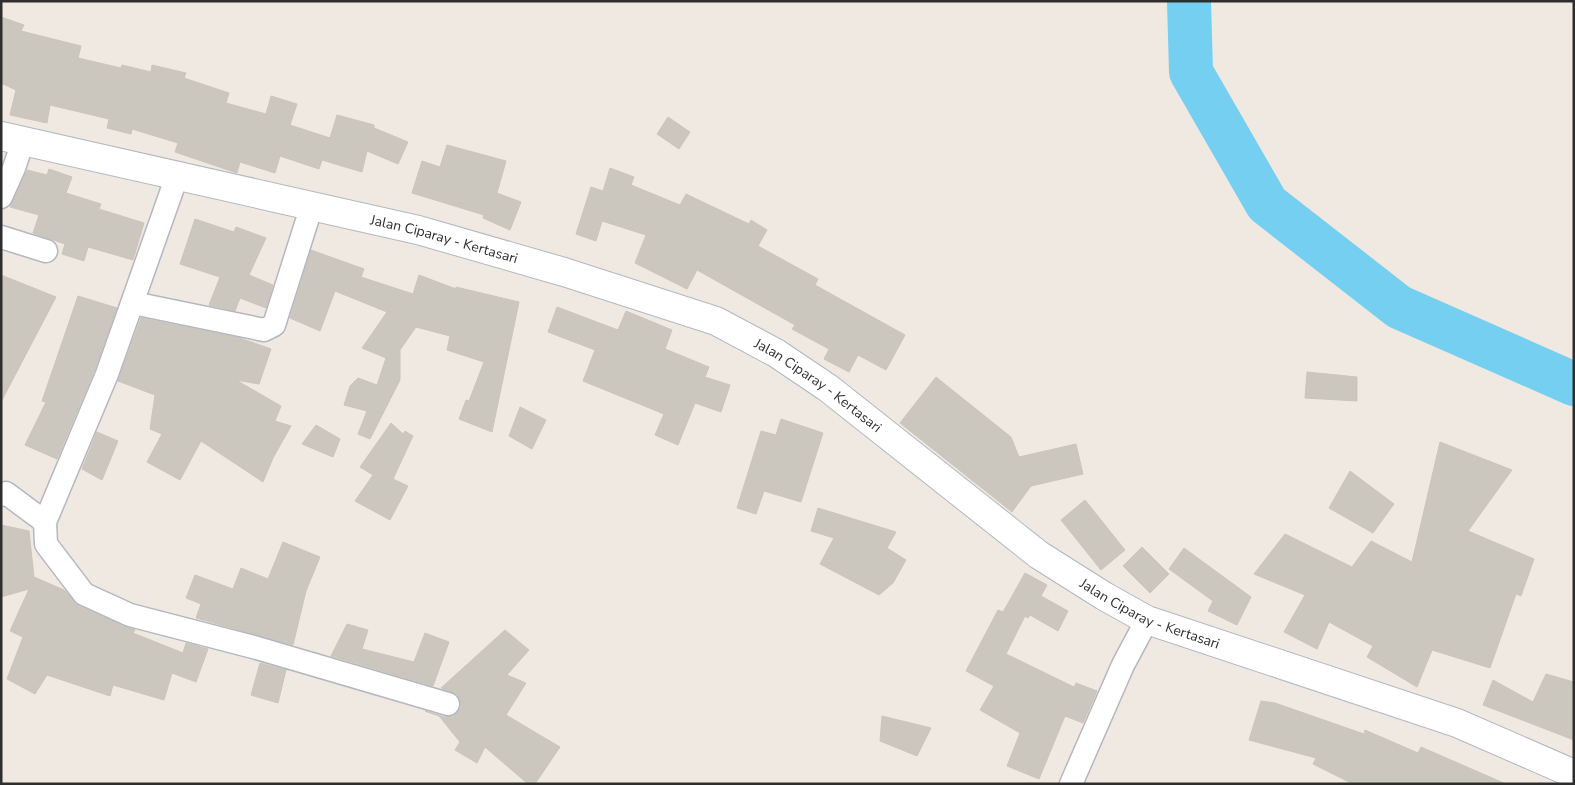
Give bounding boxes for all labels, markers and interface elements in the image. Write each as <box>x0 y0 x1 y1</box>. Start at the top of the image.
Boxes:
street label: Jalan Ciparay - Kertasari <box>368 210 520 268</box>
street label: Jalan Ciparay - Kertasari <box>750 333 886 437</box>
street label: Jalan Ciparay - Kertasari <box>1075 573 1222 653</box>

